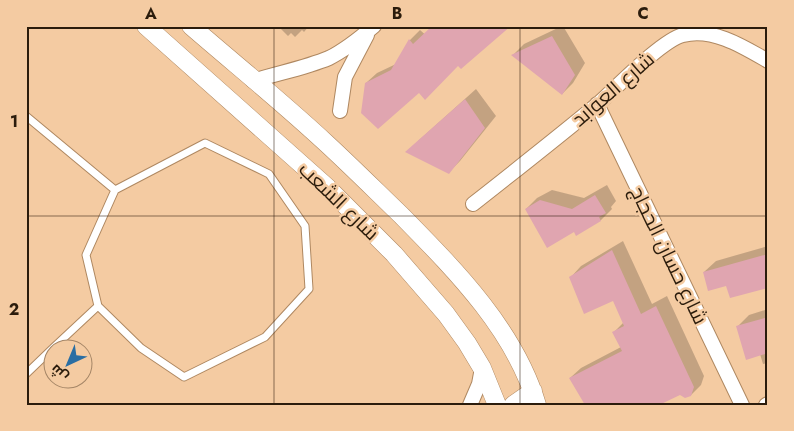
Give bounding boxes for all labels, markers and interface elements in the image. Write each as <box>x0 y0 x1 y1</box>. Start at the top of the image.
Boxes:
text: A <box>144 2 157 25</box>
text: B <box>392 2 402 25</box>
text: C <box>637 2 649 25</box>
street label: شارع العوابد <box>566 45 661 134</box>
text: 1 <box>10 110 18 133</box>
street label: شارع الشعب <box>292 156 385 247</box>
street label: شارع حسان الحجاج <box>622 181 715 329</box>
text: 2 <box>9 298 19 321</box>
north arrow <box>42 338 92 388</box>
text: ش <box>46 360 72 387</box>

